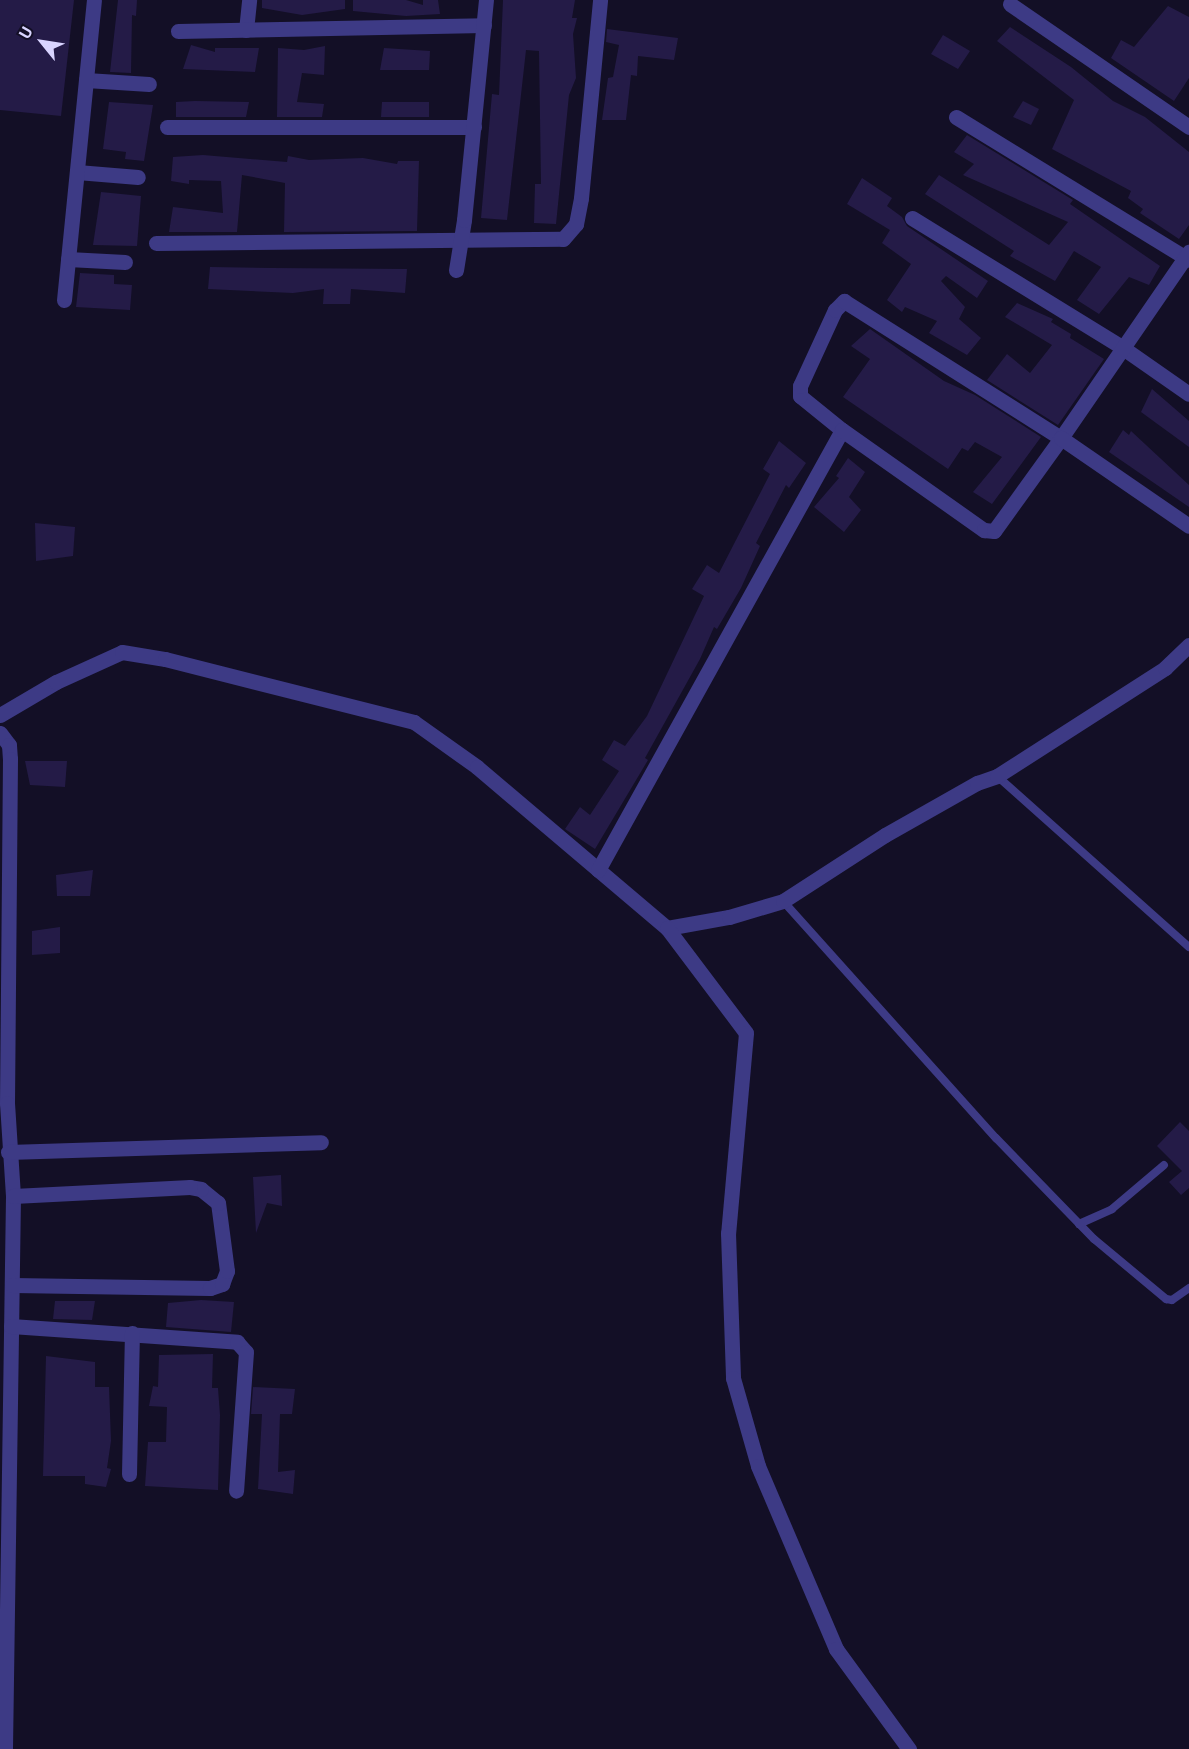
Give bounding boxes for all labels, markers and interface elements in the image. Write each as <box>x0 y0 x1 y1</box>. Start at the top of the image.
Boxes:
north arrow <box>12 12 72 72</box>
text: U <box>15 23 37 42</box>

